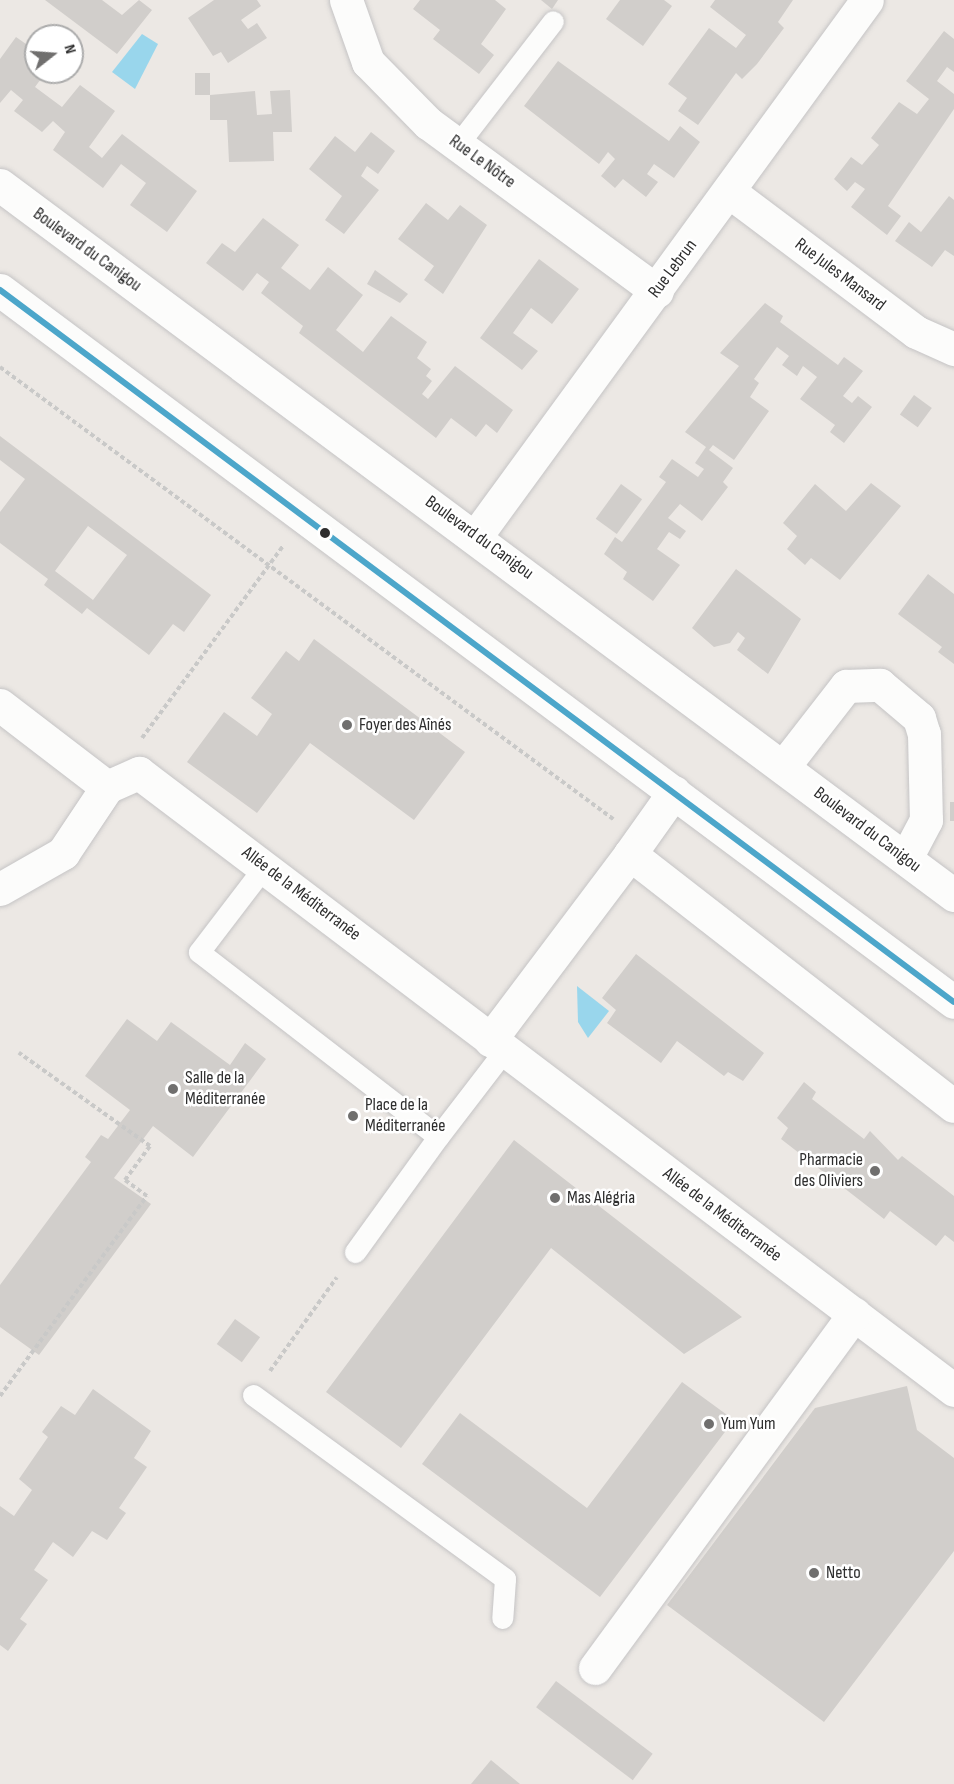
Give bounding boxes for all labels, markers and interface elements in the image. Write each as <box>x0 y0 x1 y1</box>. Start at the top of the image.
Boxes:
north arrow <box>24 24 84 84</box>
text: N <box>59 42 80 56</box>
street label: Rue Le Nôtre <box>445 131 519 193</box>
street label: Boulevard du Canigou <box>29 203 145 297</box>
street label: Rue Jules Mansard <box>790 234 890 316</box>
street label: Rue Lebrun <box>644 236 702 302</box>
street label: Boulevard du Canigou <box>421 491 537 585</box>
unlabelled marker <box>319 527 331 539</box>
place label: Foyer des Aînés <box>359 714 451 736</box>
marker: Foyer des Aînés <box>340 718 354 732</box>
street label: Boulevard du Canigou <box>809 783 925 877</box>
street label: Allée de la Méditerranée <box>237 842 365 946</box>
place label: Salle de la Méditerranée <box>185 1068 266 1110</box>
marker: Salle de la Méditerranée <box>166 1082 180 1096</box>
place label: Place de la Méditerranée <box>365 1095 446 1138</box>
marker: Place de la Méditerranée <box>346 1109 360 1123</box>
place label: Pharmacie des Oliviers <box>794 1150 863 1192</box>
street label: Allée de la Méditerranée <box>658 1163 786 1267</box>
marker: Pharmacie des Oliviers <box>868 1164 882 1178</box>
place label: Mas Alégria <box>567 1187 635 1209</box>
marker: Mas Alégria <box>548 1191 562 1205</box>
place label: Yum Yum <box>721 1413 776 1435</box>
marker: Yum Yum <box>702 1417 716 1431</box>
place label: Netto <box>826 1562 861 1584</box>
marker: Netto <box>807 1566 821 1580</box>

